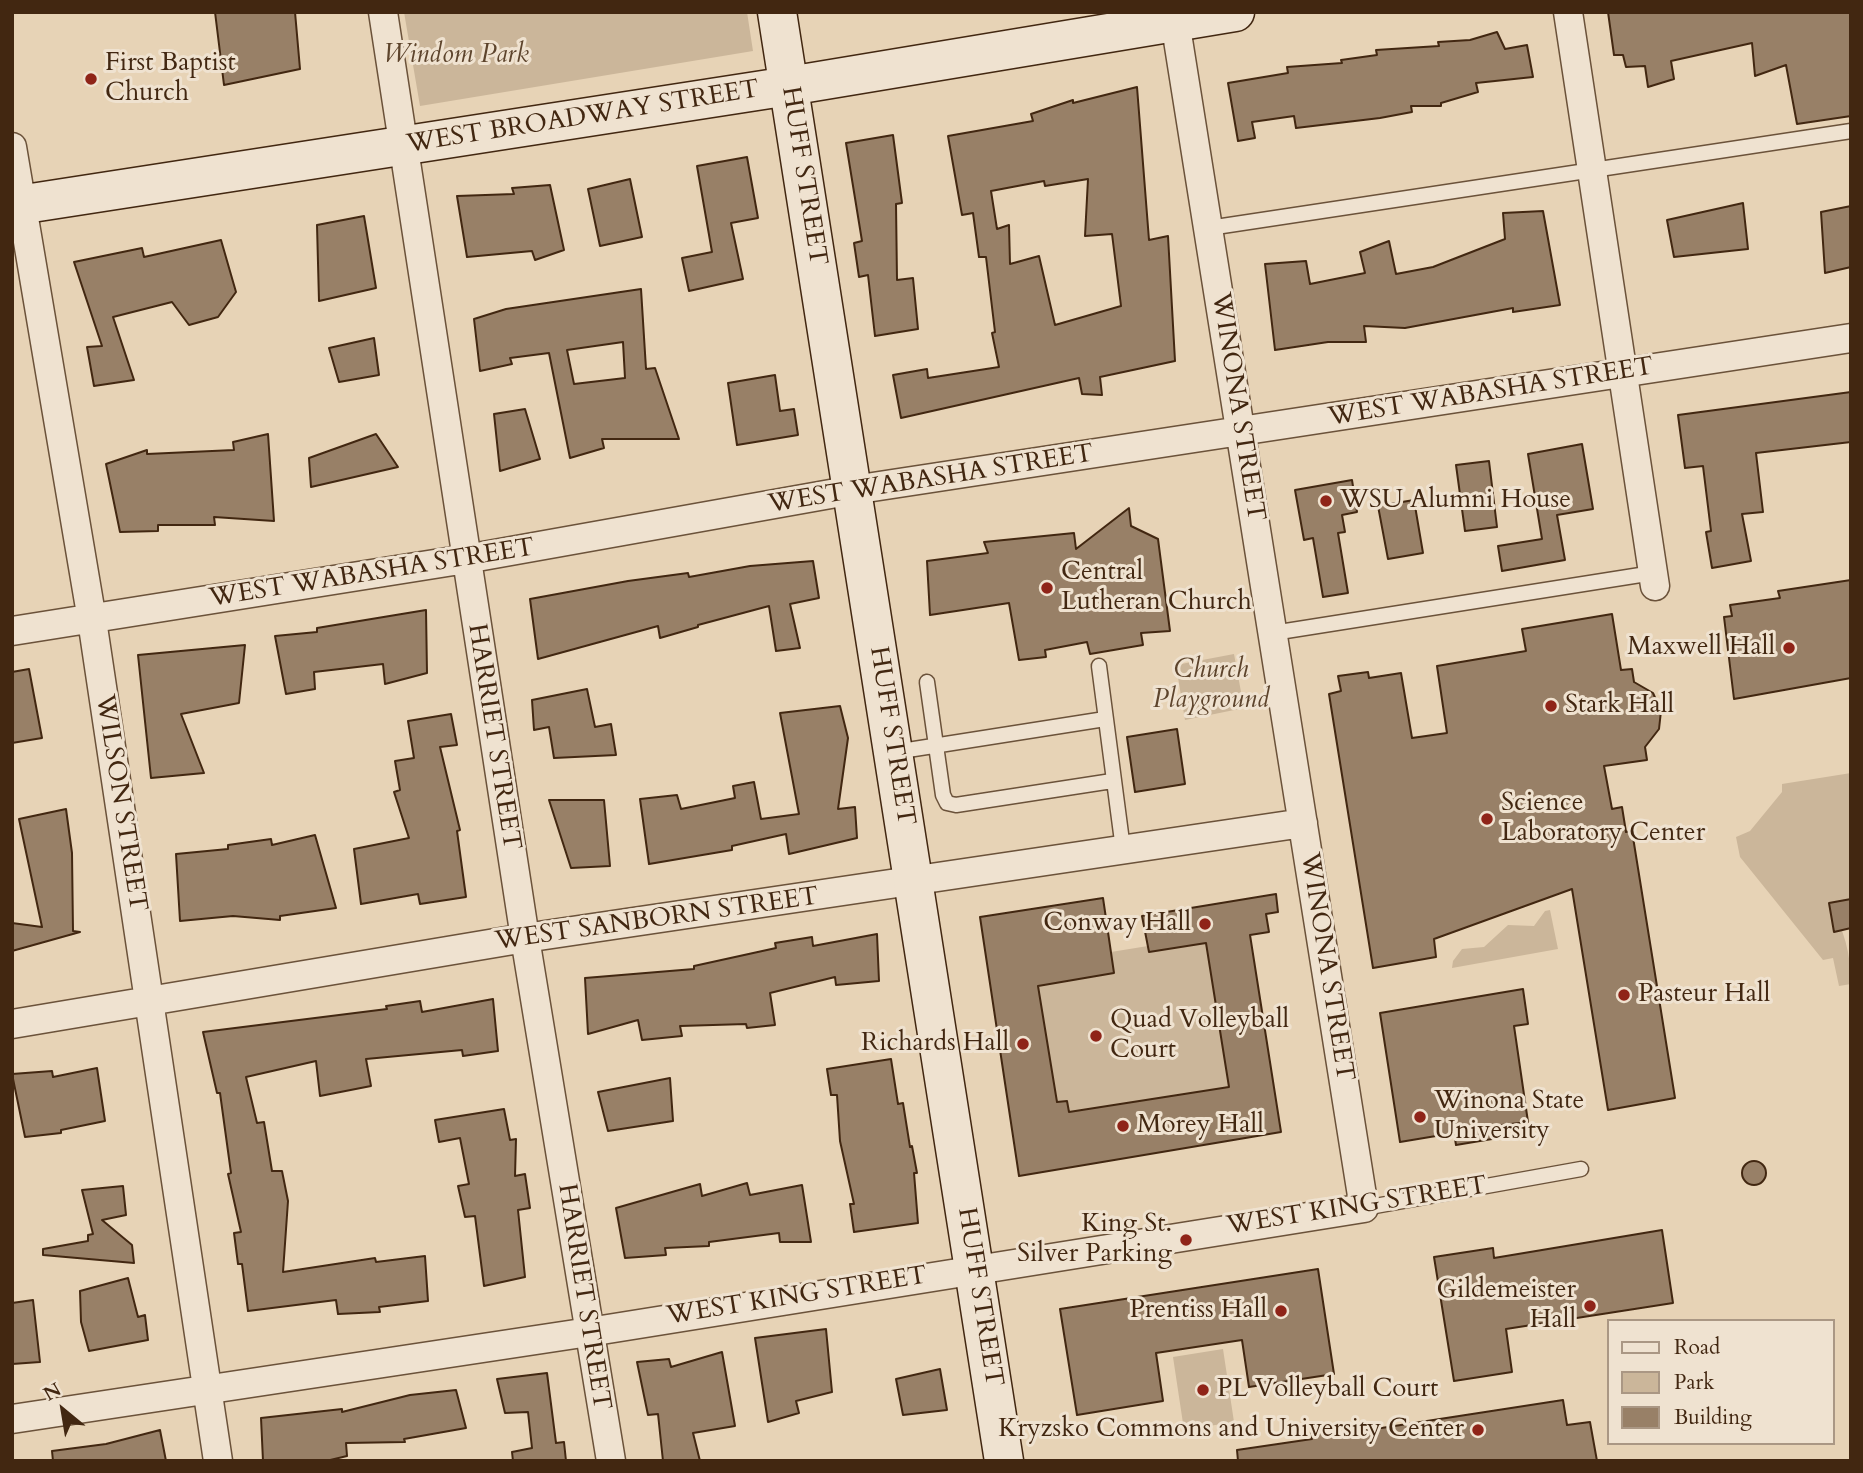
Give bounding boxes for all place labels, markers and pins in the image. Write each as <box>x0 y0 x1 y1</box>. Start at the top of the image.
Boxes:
place label: First Baptist Church <box>105 48 236 110</box>
marker: First Baptist Church <box>83 71 99 87</box>
place label: WSU Alumni House <box>1340 485 1571 517</box>
marker: WSU Alumni House <box>1318 493 1334 509</box>
place label: Central Lutheran Church <box>1061 557 1252 618</box>
marker: Central Lutheran Church <box>1039 580 1055 596</box>
place label: Maxwell Hall <box>1627 632 1775 664</box>
marker: Maxwell Hall <box>1781 640 1797 656</box>
place label: Stark Hall <box>1565 690 1674 722</box>
marker: Stark Hall <box>1543 698 1559 714</box>
place label: Science Laboratory Center <box>1501 788 1705 850</box>
marker: Science Laboratory Center <box>1479 811 1495 827</box>
place label: Conway Hall <box>1043 908 1191 940</box>
marker: Conway Hall <box>1197 916 1213 932</box>
place label: Pasteur Hall <box>1638 979 1770 1011</box>
marker: Pasteur Hall <box>1616 987 1632 1003</box>
place label: Quad Volleyball Court <box>1110 1005 1289 1066</box>
place label: Richards Hall <box>861 1028 1009 1060</box>
marker: Quad Volleyball Court <box>1088 1028 1104 1044</box>
marker: Richards Hall <box>1015 1036 1031 1052</box>
place label: Winona State University <box>1434 1086 1584 1148</box>
marker: Winona State University <box>1412 1109 1428 1125</box>
place label: Morey Hall <box>1137 1110 1264 1142</box>
marker: Morey Hall <box>1115 1118 1131 1134</box>
place label: King St. Silver Parking <box>1017 1209 1172 1270</box>
marker: King St. Silver Parking <box>1178 1232 1194 1248</box>
place label: Gildemeister Hall <box>1437 1275 1576 1336</box>
place label: Prentiss Hall <box>1129 1295 1267 1327</box>
marker: Gildemeister Hall <box>1582 1298 1598 1314</box>
marker: Prentiss Hall <box>1273 1303 1289 1319</box>
place label: PL Volleyball Court <box>1217 1374 1438 1406</box>
marker: PL Volleyball Court <box>1195 1382 1211 1398</box>
place label: Kryzsko Commons and University Center <box>998 1414 1464 1446</box>
marker: Kryzsko Commons and University Center <box>1470 1422 1486 1438</box>

